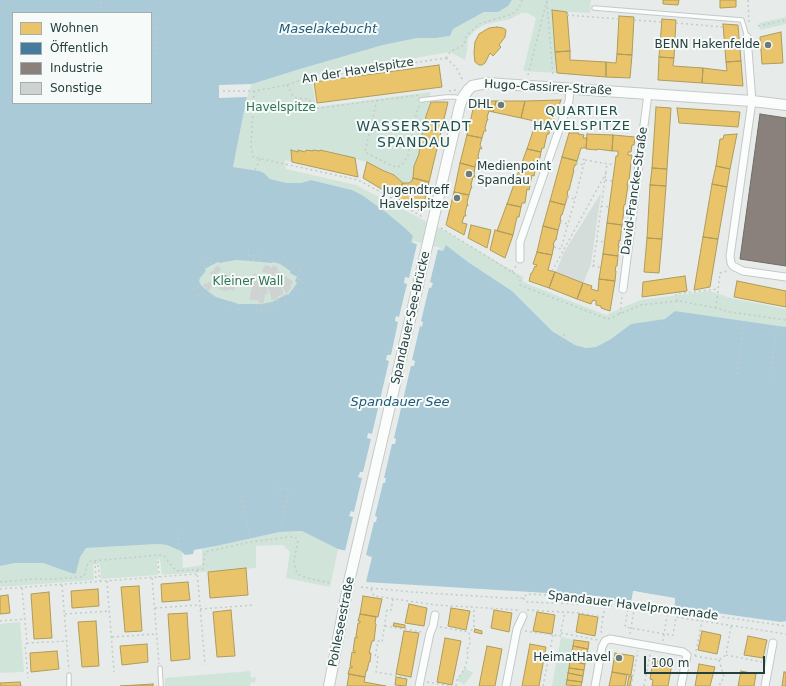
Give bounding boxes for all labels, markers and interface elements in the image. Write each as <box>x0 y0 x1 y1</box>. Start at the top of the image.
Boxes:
legend <box>12 12 152 104</box>
text: Wohnen <box>50 21 99 35</box>
water label: Maselakebucht <box>279 22 377 38</box>
place label: BENN Hakenfelde <box>655 38 760 52</box>
marker: BENN Hakenfelde <box>763 40 773 50</box>
text: Öffentlich <box>50 41 108 55</box>
street label: An der Havelspitze <box>301 55 415 87</box>
text: Industrie <box>50 61 103 75</box>
street label: Hugo-Cassirer-Straße <box>484 77 612 99</box>
text: Sonstige <box>50 81 102 95</box>
place label: DHL <box>468 98 493 112</box>
marker: DHL <box>496 100 506 110</box>
park label: Havelspitze <box>246 101 316 115</box>
district label: QUARTIER HAVELSPITZE <box>533 104 631 135</box>
district label: WASSERSTADT SPANDAU <box>356 119 472 152</box>
street label: David-Francke-Straße <box>619 126 651 256</box>
place label: Medienpoint Spandau <box>477 160 551 188</box>
marker: Medienpoint Spandau <box>464 169 474 179</box>
place label: Jugendtreff Havelspitze <box>379 184 449 212</box>
marker: Jugendtreff Havelspitze <box>452 193 462 203</box>
street label: Spandauer-See-Brücke <box>389 250 433 386</box>
park label: Kleiner Wall <box>213 275 283 289</box>
water label: Spandauer See <box>351 395 449 411</box>
street label: Pohleseestraße <box>326 576 358 668</box>
street label: Spandauer Havelpromenade <box>547 588 719 624</box>
scale bar <box>646 648 767 674</box>
place label: HeimatHavel <box>533 651 611 665</box>
marker: HeimatHavel <box>614 653 624 663</box>
text: 100 m <box>651 656 689 670</box>

